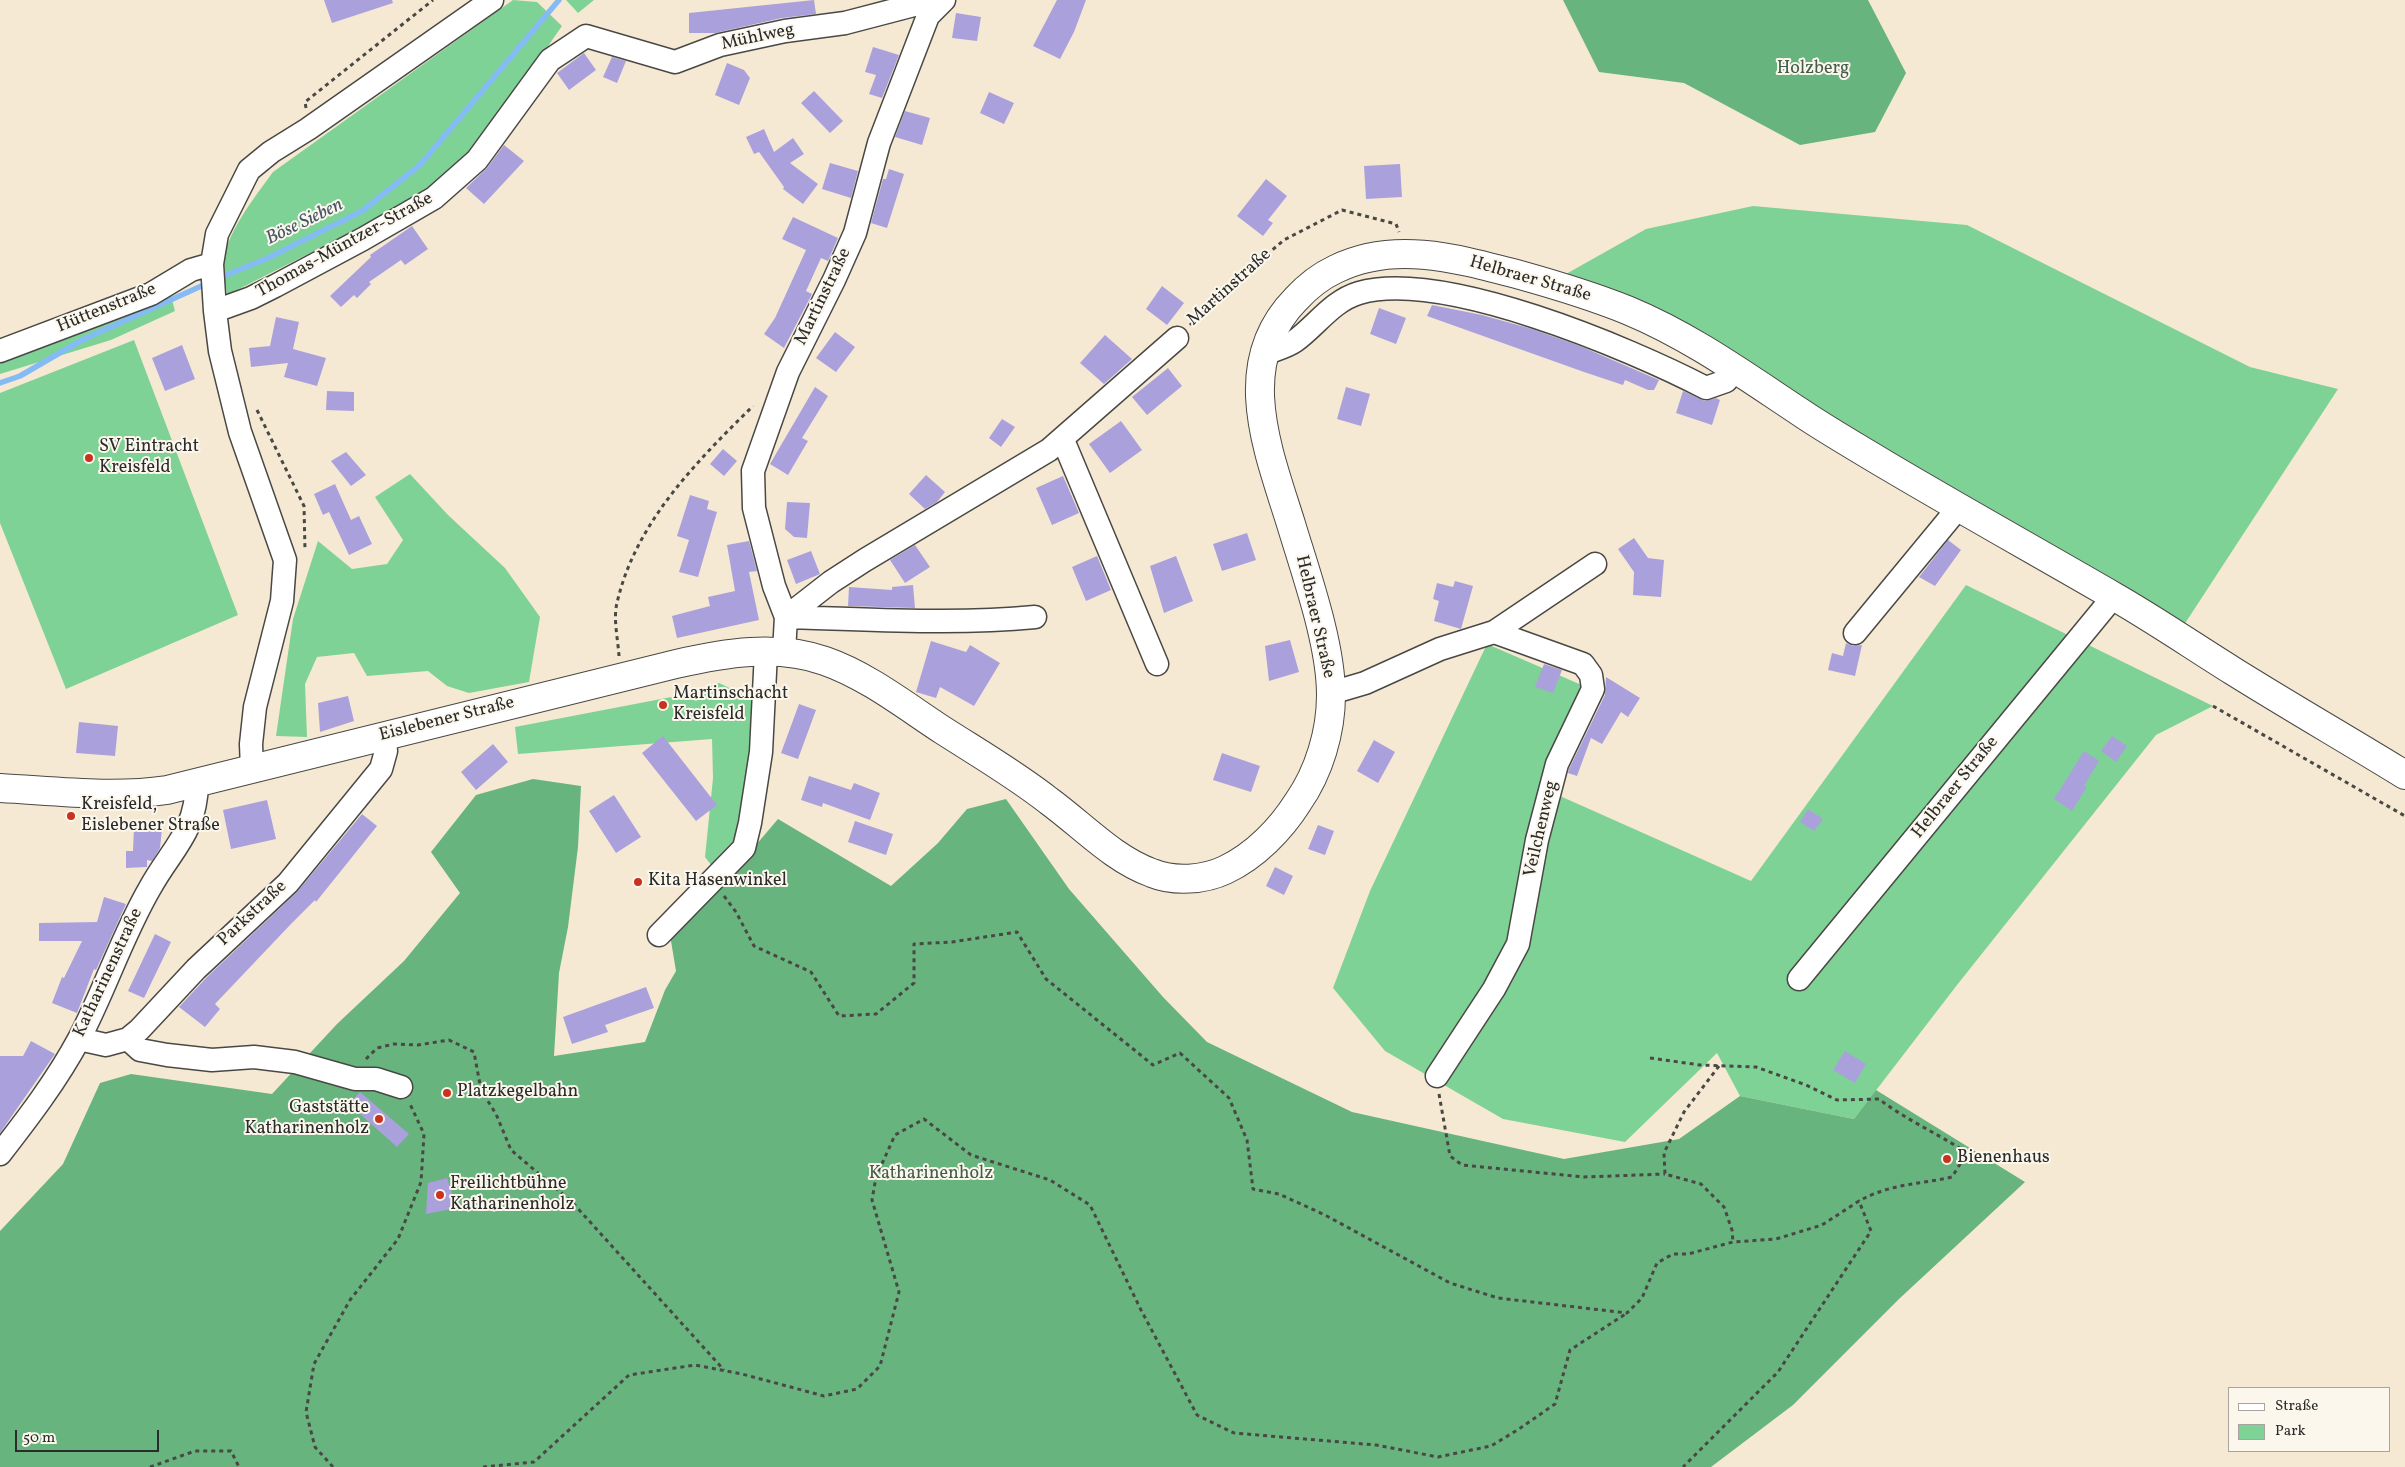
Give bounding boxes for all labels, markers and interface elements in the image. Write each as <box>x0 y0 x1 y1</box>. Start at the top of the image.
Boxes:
street label: Mühlweg <box>719 20 797 56</box>
park label: Holzberg <box>1777 59 1849 81</box>
street label: Thomas-Müntzer-Straße <box>253 188 437 304</box>
water label: Böse Sieben <box>263 195 347 251</box>
street label: Martinstraße <box>791 245 857 349</box>
street label: Martinstraße <box>1184 245 1276 331</box>
street label: Helbraer Straße <box>1467 252 1593 308</box>
street label: Hüttenstraße <box>54 279 160 339</box>
place label: SV Eintracht Kreisfeld <box>99 437 199 479</box>
marker: SV Eintracht Kreisfeld <box>83 452 95 464</box>
street label: Helbraer Straße <box>1289 553 1339 681</box>
place label: Martinschacht Kreisfeld <box>673 684 788 726</box>
street label: Eislebener Straße <box>377 693 517 747</box>
marker: Martinschacht Kreisfeld <box>657 699 669 711</box>
street label: Helbraer Straße <box>1908 732 2004 844</box>
street label: Veilchenweg <box>1520 779 1564 879</box>
place label: Kreisfeld, Eislebener Straße <box>81 795 220 838</box>
marker: Kreisfeld, Eislebener Straße <box>65 810 77 822</box>
place label: Kita Hasenwinkel <box>648 871 787 893</box>
marker: Kita Hasenwinkel <box>632 876 644 888</box>
street label: Parkstraße <box>214 877 292 951</box>
street label: Katharinenstraße <box>70 905 148 1041</box>
place label: Platzkegelbahn <box>457 1082 578 1104</box>
marker: Platzkegelbahn <box>441 1087 453 1099</box>
place label: Gaststätte Katharinenholz <box>245 1098 369 1140</box>
marker: Gaststätte Katharinenholz <box>373 1113 385 1125</box>
place label: Bienenhaus <box>1957 1148 2050 1170</box>
marker: Bienenhaus <box>1941 1153 1953 1165</box>
park label: Katharinenholz <box>869 1164 993 1186</box>
place label: Freilichtbühne Katharinenholz <box>450 1174 574 1216</box>
marker: Freilichtbühne Katharinenholz <box>434 1189 446 1201</box>
legend <box>2228 1387 2390 1452</box>
text: Straße <box>2275 1396 2318 1417</box>
scale bar <box>18 1420 161 1452</box>
text: Park <box>2275 1421 2306 1442</box>
text: 50 m <box>23 1428 55 1449</box>

